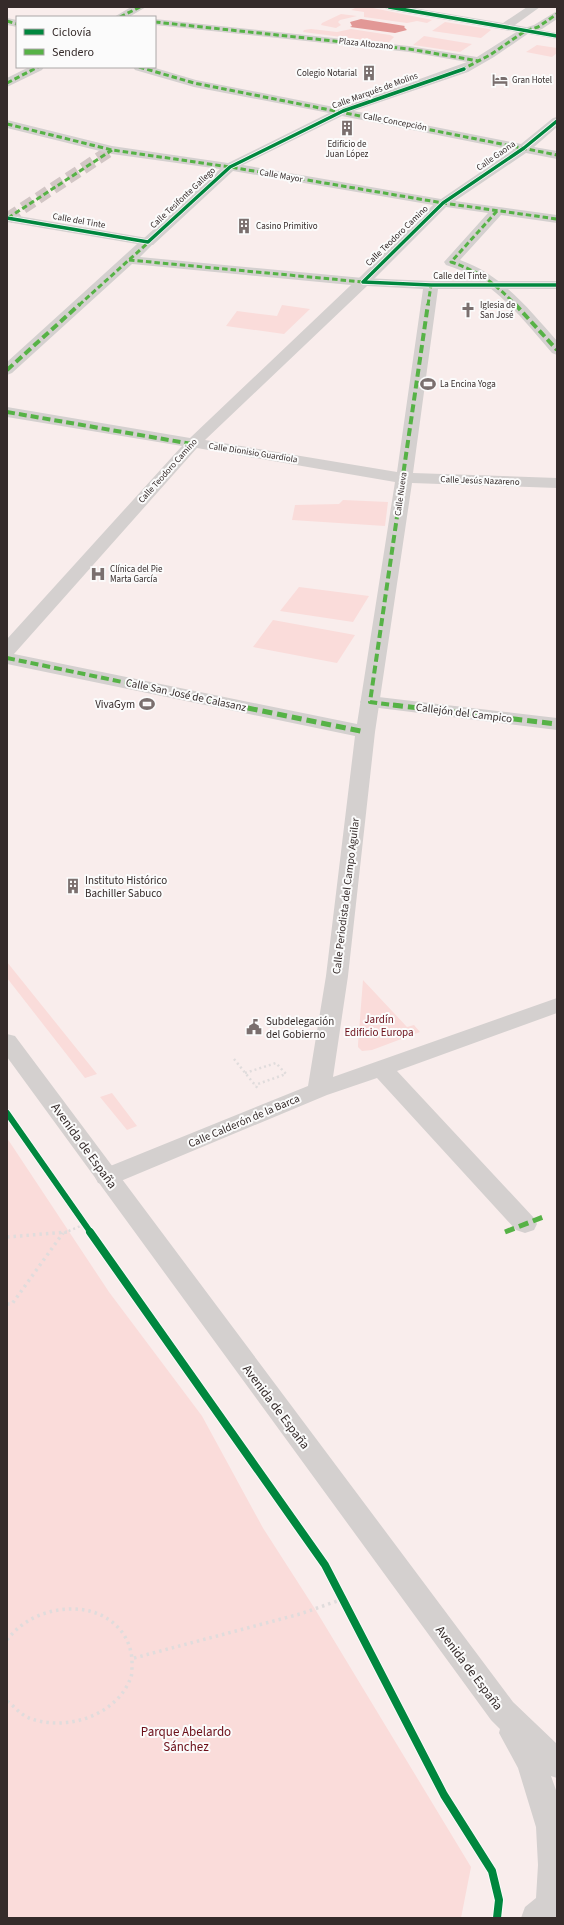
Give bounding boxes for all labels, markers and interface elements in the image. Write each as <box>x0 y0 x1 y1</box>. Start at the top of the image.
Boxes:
legend <box>16 16 156 68</box>
text: Ciclovía <box>52 24 91 41</box>
street label: Plaza Altozano <box>338 35 394 53</box>
text: Sendero <box>52 44 94 61</box>
building icon: Colegio Notarial <box>360 64 378 82</box>
place label: Colegio Notarial <box>297 67 357 80</box>
street label: Calle Marqués de Molins <box>330 69 420 113</box>
hotel icon: Gran Hotel <box>491 71 509 89</box>
place label: Gran Hotel <box>512 74 552 87</box>
street label: Calle Concepción <box>362 109 428 135</box>
building icon: Edificio de Juan López <box>338 119 356 137</box>
place label: Edificio de Juan López <box>326 138 369 161</box>
street label: Calle Gaona <box>474 138 518 174</box>
street label: Calle Tesifonte Gallego <box>147 164 219 232</box>
street label: Calle Mayor <box>258 166 305 186</box>
street label: Calle Teodoro Camino <box>363 202 431 269</box>
street label: Calle del Tinte <box>52 210 107 232</box>
building icon: Casino Primitivo <box>235 217 253 235</box>
place label: Casino Primitivo <box>256 220 318 233</box>
street label: Calle del Tinte <box>433 270 487 283</box>
place label: Iglesia de San José <box>480 299 516 322</box>
church icon: Iglesia de San José <box>459 301 477 319</box>
sports icon: La Encina Yoga <box>419 375 437 393</box>
place label: La Encina Yoga <box>440 378 496 391</box>
street label: Calle Teodoro Camino <box>135 436 201 506</box>
street label: Calle Dionisio Guardiola <box>208 440 298 466</box>
street label: Calle Nueva <box>391 471 411 517</box>
street label: Calle Jesús Nazareno <box>440 473 520 489</box>
place label: Clínica del Pie Marta García <box>110 563 163 586</box>
hospital icon: Clínica del Pie Marta García <box>89 565 107 583</box>
street label: Calle San José de Calasanz <box>124 675 248 715</box>
sports icon: VivaGym <box>138 695 156 713</box>
place label: VivaGym <box>95 697 135 712</box>
street label: Callejón del Campico <box>415 700 513 726</box>
street label: Calle Periodista del Campo Aguilar <box>329 817 363 975</box>
place label: Instituto Histórico Bachiller Sabuco <box>85 873 167 901</box>
building icon: Instituto Histórico Bachiller Sabuco <box>64 877 82 895</box>
park label: Jardín Edificio Europa <box>344 1012 414 1040</box>
place label: Subdelegación del Gobierno <box>266 1014 334 1042</box>
public building icon: Subdelegación del Gobierno <box>245 1018 263 1036</box>
street label: Calle Calderón de la Barca <box>186 1091 302 1151</box>
street label: Avenida de España <box>47 1099 121 1193</box>
street label: Avenida de España <box>238 1361 314 1453</box>
street label: Avenida de España <box>431 1622 507 1714</box>
park label: Parque Abelardo Sánchez <box>141 1723 231 1756</box>

